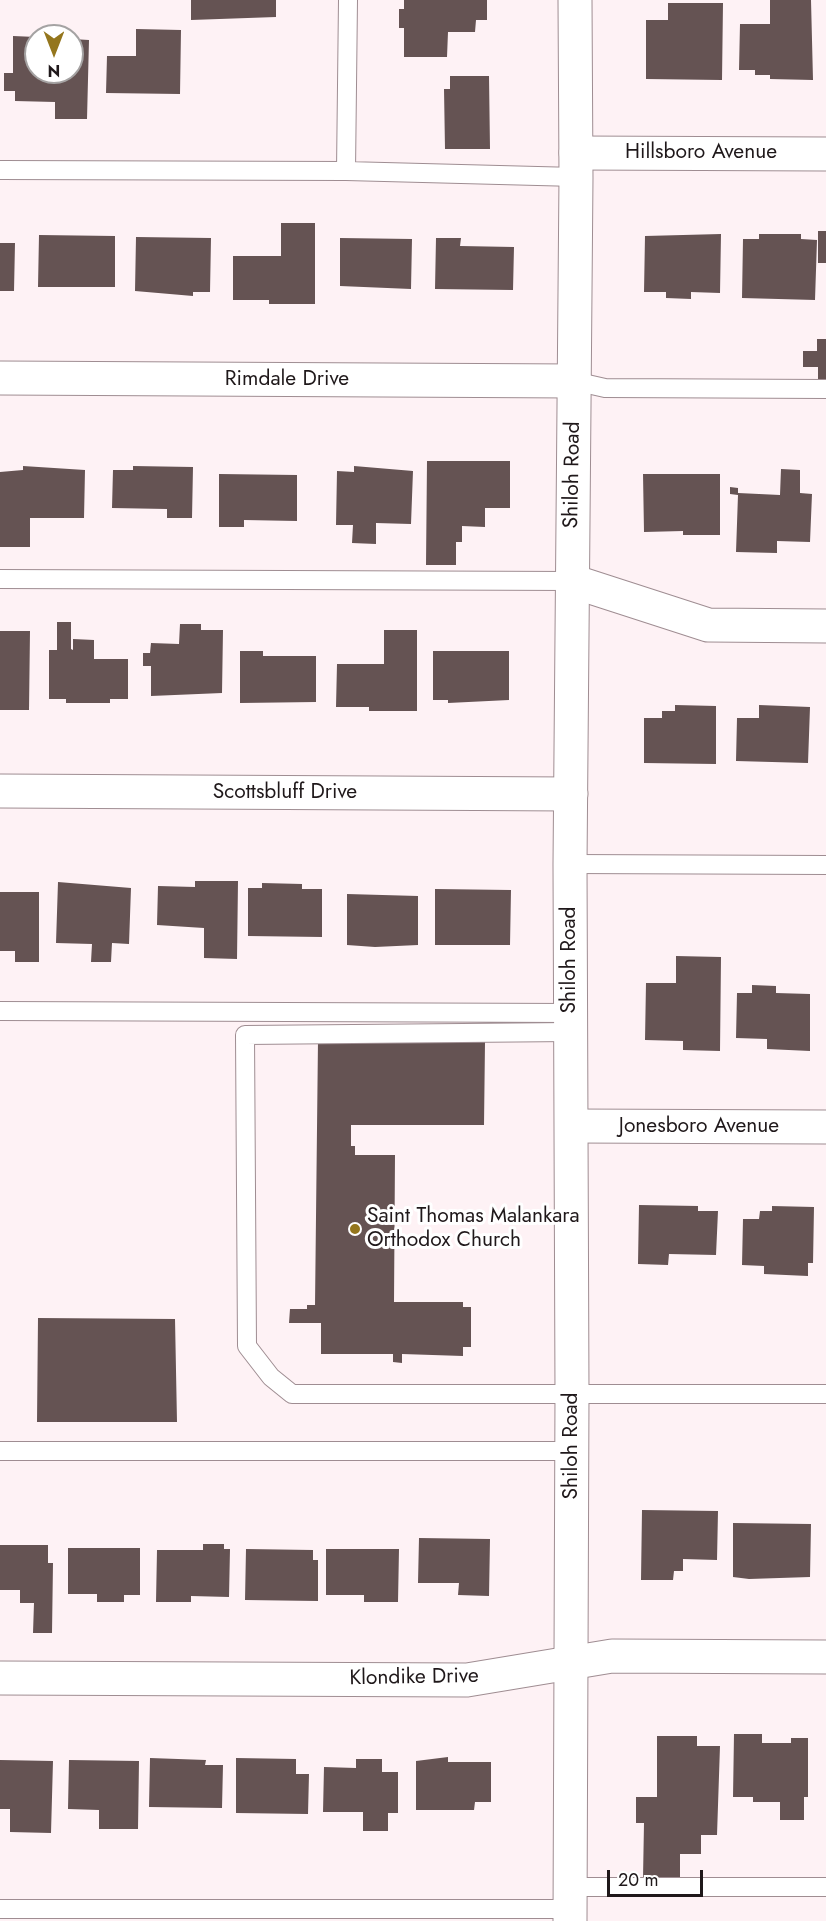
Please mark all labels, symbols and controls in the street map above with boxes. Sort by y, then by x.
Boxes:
north arrow [24,24,84,84]
text: N [48,59,60,82]
street label: Hillsboro Avenue [625,140,777,166]
street label: Rimdale Drive [225,367,349,393]
street label: Shiloh Road [559,421,587,529]
street label: Scottsbluff Drive [213,780,357,806]
street label: Shiloh Road [557,907,583,1013]
street label: Jonesboro Avenue [619,1114,779,1140]
place label: Saint Thomas Malankara Orthodox Church [367,1204,580,1254]
marker: Saint Thomas Malankara Orthodox Church [348,1222,362,1236]
street label: Shiloh Road [559,1393,585,1499]
street label: Klondike Drive [349,1664,479,1692]
scale bar [610,1858,706,1896]
text: 20 m [618,1867,658,1893]

